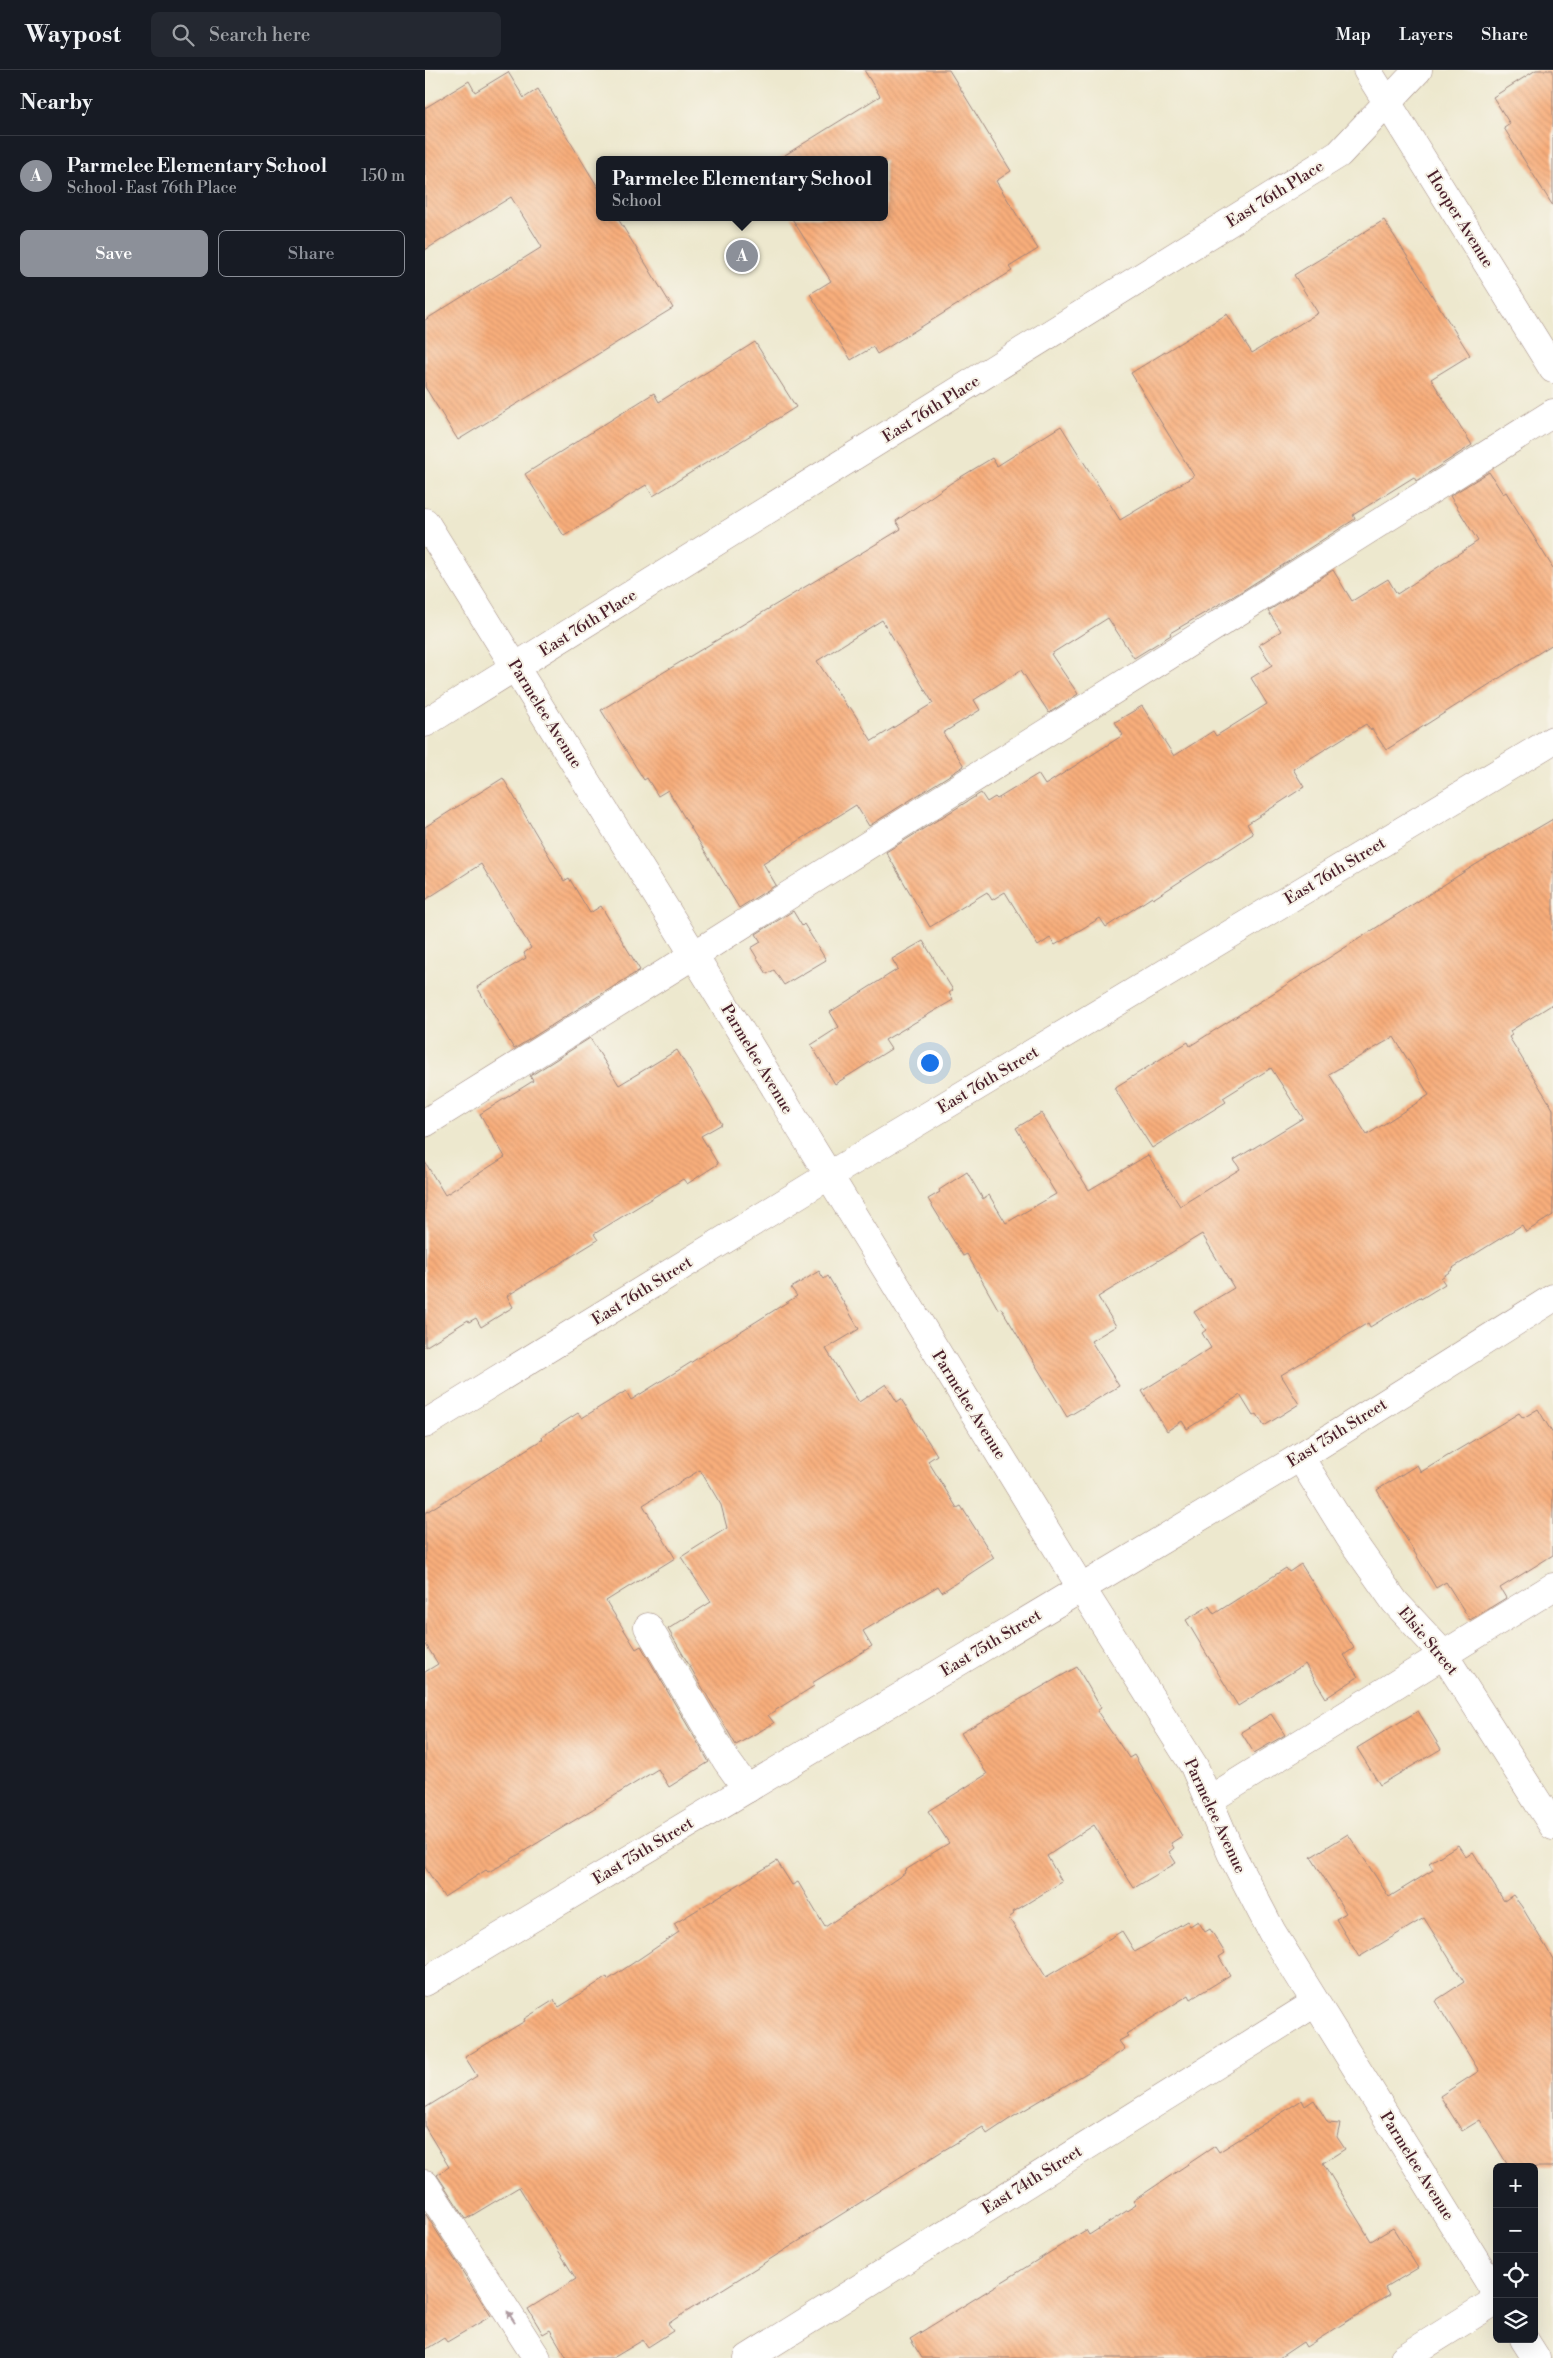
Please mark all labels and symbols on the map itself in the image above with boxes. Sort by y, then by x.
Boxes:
street label: East 76th Place [1223,156,1327,232]
street label: Hooper Avenue [1422,167,1498,271]
pin: A [726,237,758,275]
street label: East 76th Place [879,371,983,447]
street label: East 76th Place [536,585,640,661]
street label: Parmelee Avenue [504,656,586,772]
street label: East 76th Street [1281,833,1390,909]
street label: Parmelee Avenue [716,1001,798,1117]
street label: East 76th Street [934,1042,1043,1118]
your location [917,1050,943,1076]
street label: East 76th Street [588,1252,696,1330]
street label: Parmelee Avenue [928,1347,1010,1463]
street label: East 75th Street [1283,1394,1391,1472]
street label: Elsie Street [1394,1603,1463,1679]
street label: East 75th Street [937,1605,1045,1681]
street label: Parmelee Avenue [1180,1755,1250,1877]
street label: East 75th Street [589,1813,697,1889]
street label: Parmelee Avenue [1376,2108,1458,2224]
street label: East 74th Street [978,2141,1086,2219]
one-way arrow [506,2310,516,2324]

